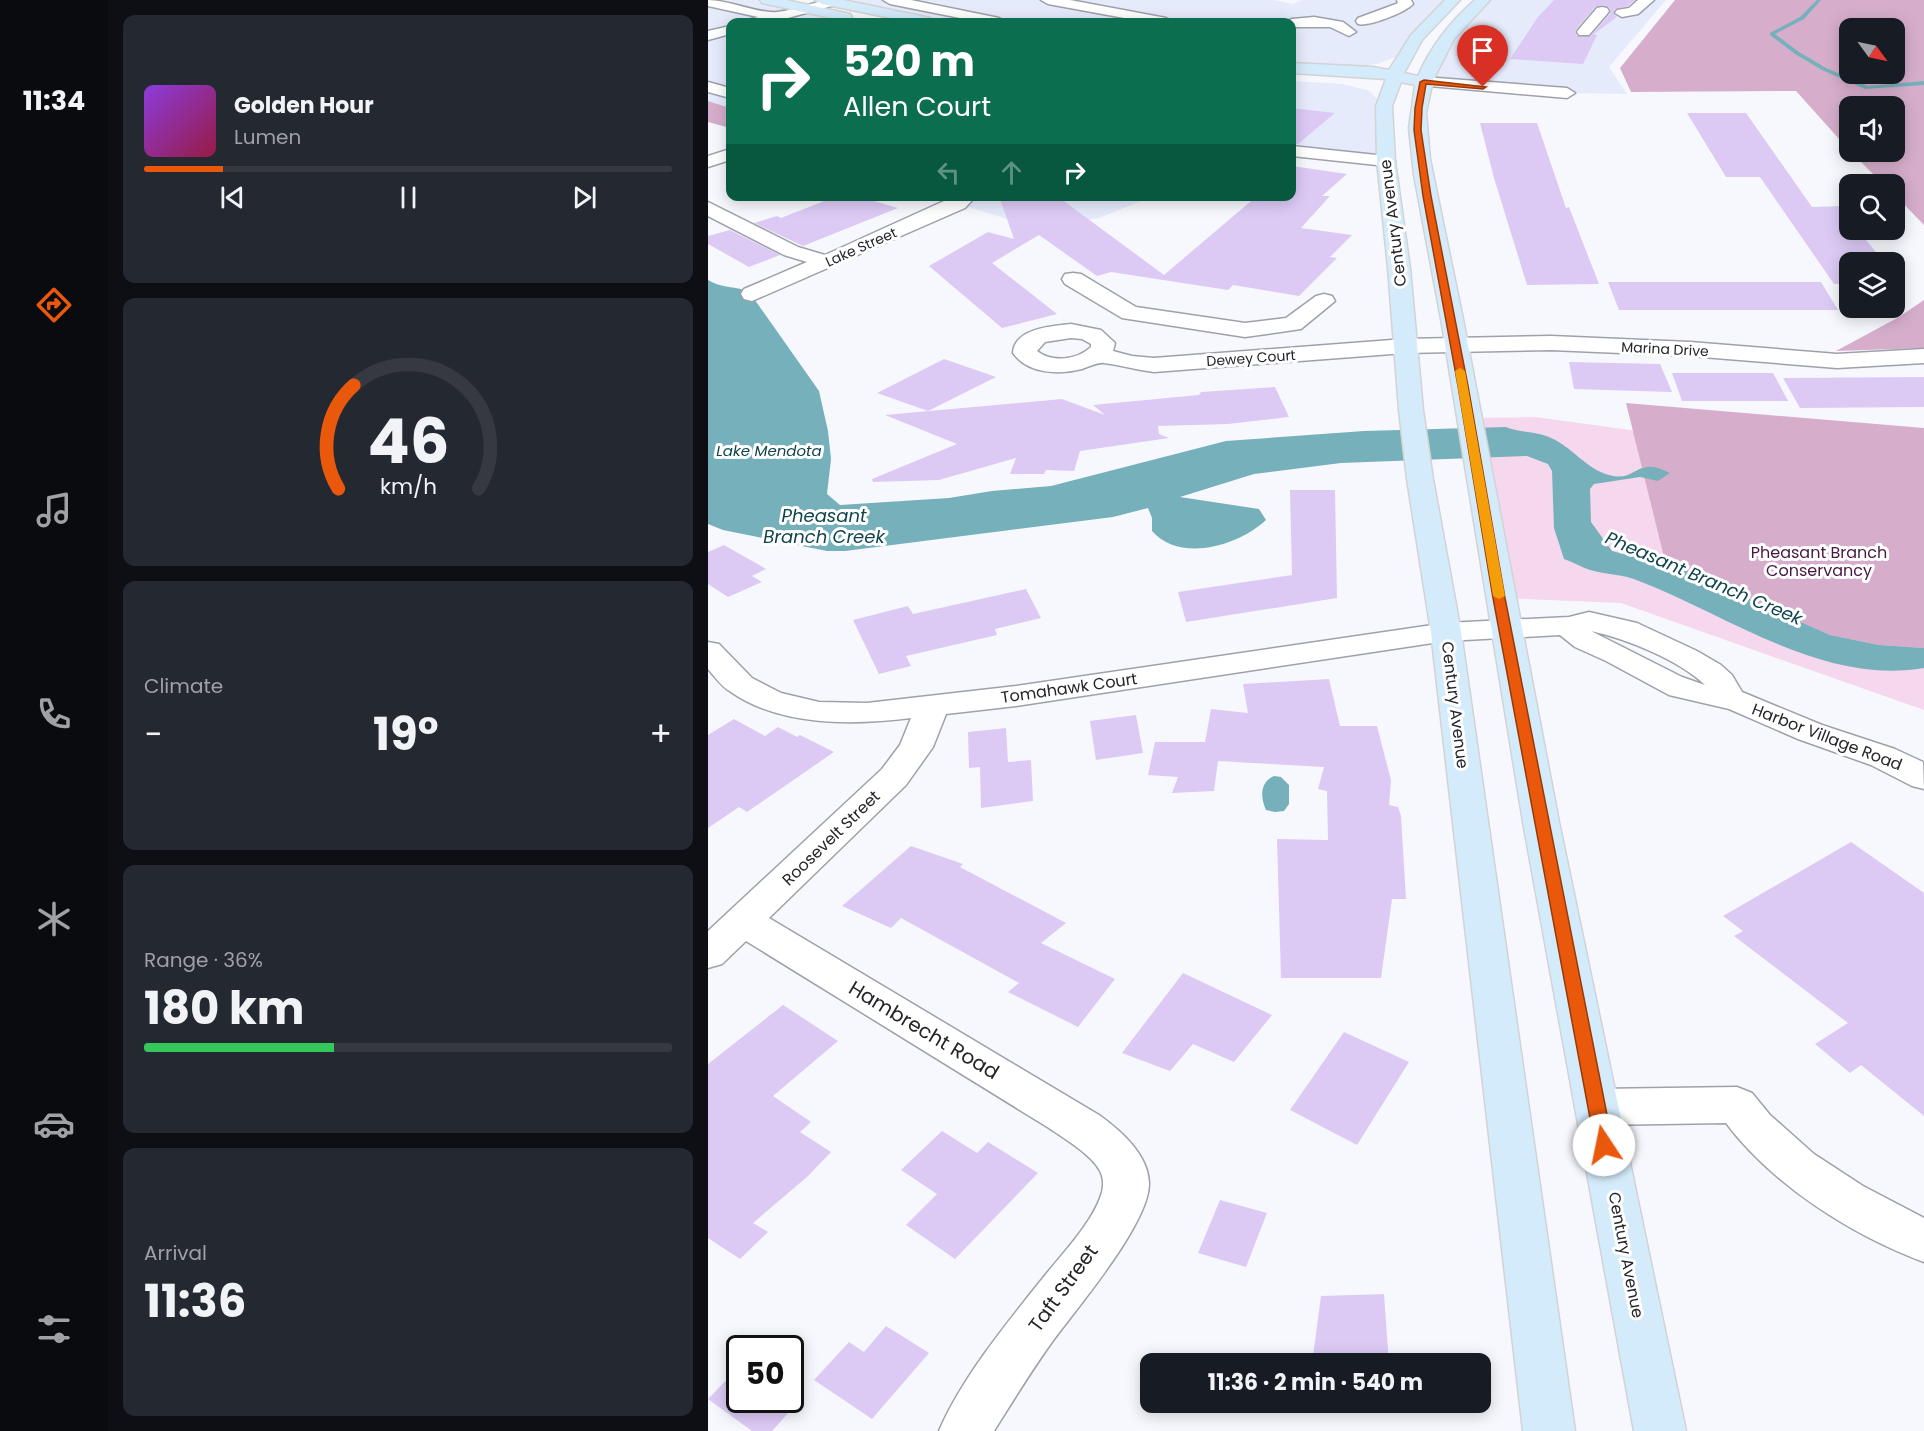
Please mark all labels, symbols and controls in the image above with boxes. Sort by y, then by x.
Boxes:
north arrow [1839,18,1905,84]
map controls [1839,18,1905,318]
pin [1457,25,1508,87]
text: 520 m [843,32,975,91]
icon: arrive [1466,34,1499,67]
icon: right [744,42,822,120]
text: 11:34 [23,82,85,119]
text: Allen Court [843,88,991,125]
text: Golden Hour [234,90,374,121]
button: sound [1839,96,1905,162]
text: Lumen [234,123,301,151]
icon: left [932,156,965,189]
icon: ahead [995,156,1028,189]
icon: right [1058,156,1091,189]
street label: Century Avenue [1374,158,1412,288]
button: search [1839,174,1905,240]
icon: previous [216,181,249,214]
icon: pause [392,181,425,214]
icon: next [568,181,601,214]
street label: Lake Street [822,222,900,272]
button: layers [1839,252,1905,318]
icon: directions [33,284,75,326]
street label: Marina Drive [1621,337,1710,361]
street label: Dewey Court [1206,345,1296,371]
text: 46 [367,397,449,485]
water label: Lake Mendota [716,440,822,461]
text: km/h [379,472,437,503]
icon: music [33,489,75,531]
water label: Pheasant Branch Creek [763,503,885,549]
water label: Pheasant Branch Creek [1602,525,1807,631]
park label: Pheasant Branch Conservancy [1751,541,1887,582]
street label: Century Avenue [1436,640,1474,770]
street label: Tomahawk Court [999,667,1139,709]
text: Climate [144,672,223,700]
icon: phone [33,693,75,735]
street label: Harbor Village Road [1749,698,1905,776]
text: 19° [373,703,439,766]
text: − [144,711,162,758]
text: + [649,711,672,758]
street label: Roosevelt Street [777,785,885,891]
icon: climate [33,898,75,940]
text: Range · 36% [144,946,263,974]
street label: Hambrecht Road [844,974,1004,1086]
text: 180 km [144,977,304,1040]
icon: car [33,1103,75,1145]
position arrow [1572,1113,1636,1177]
street label: Century Avenue [1603,1190,1650,1320]
street label: Taft Street [1022,1238,1104,1338]
text: Arrival [144,1239,207,1267]
text: 11:36 [144,1270,247,1333]
icon: filters [33,1308,75,1350]
speed limit sign: 50 [726,1335,804,1413]
text: 11:36 · 2 min · 540 m [1208,1367,1423,1398]

